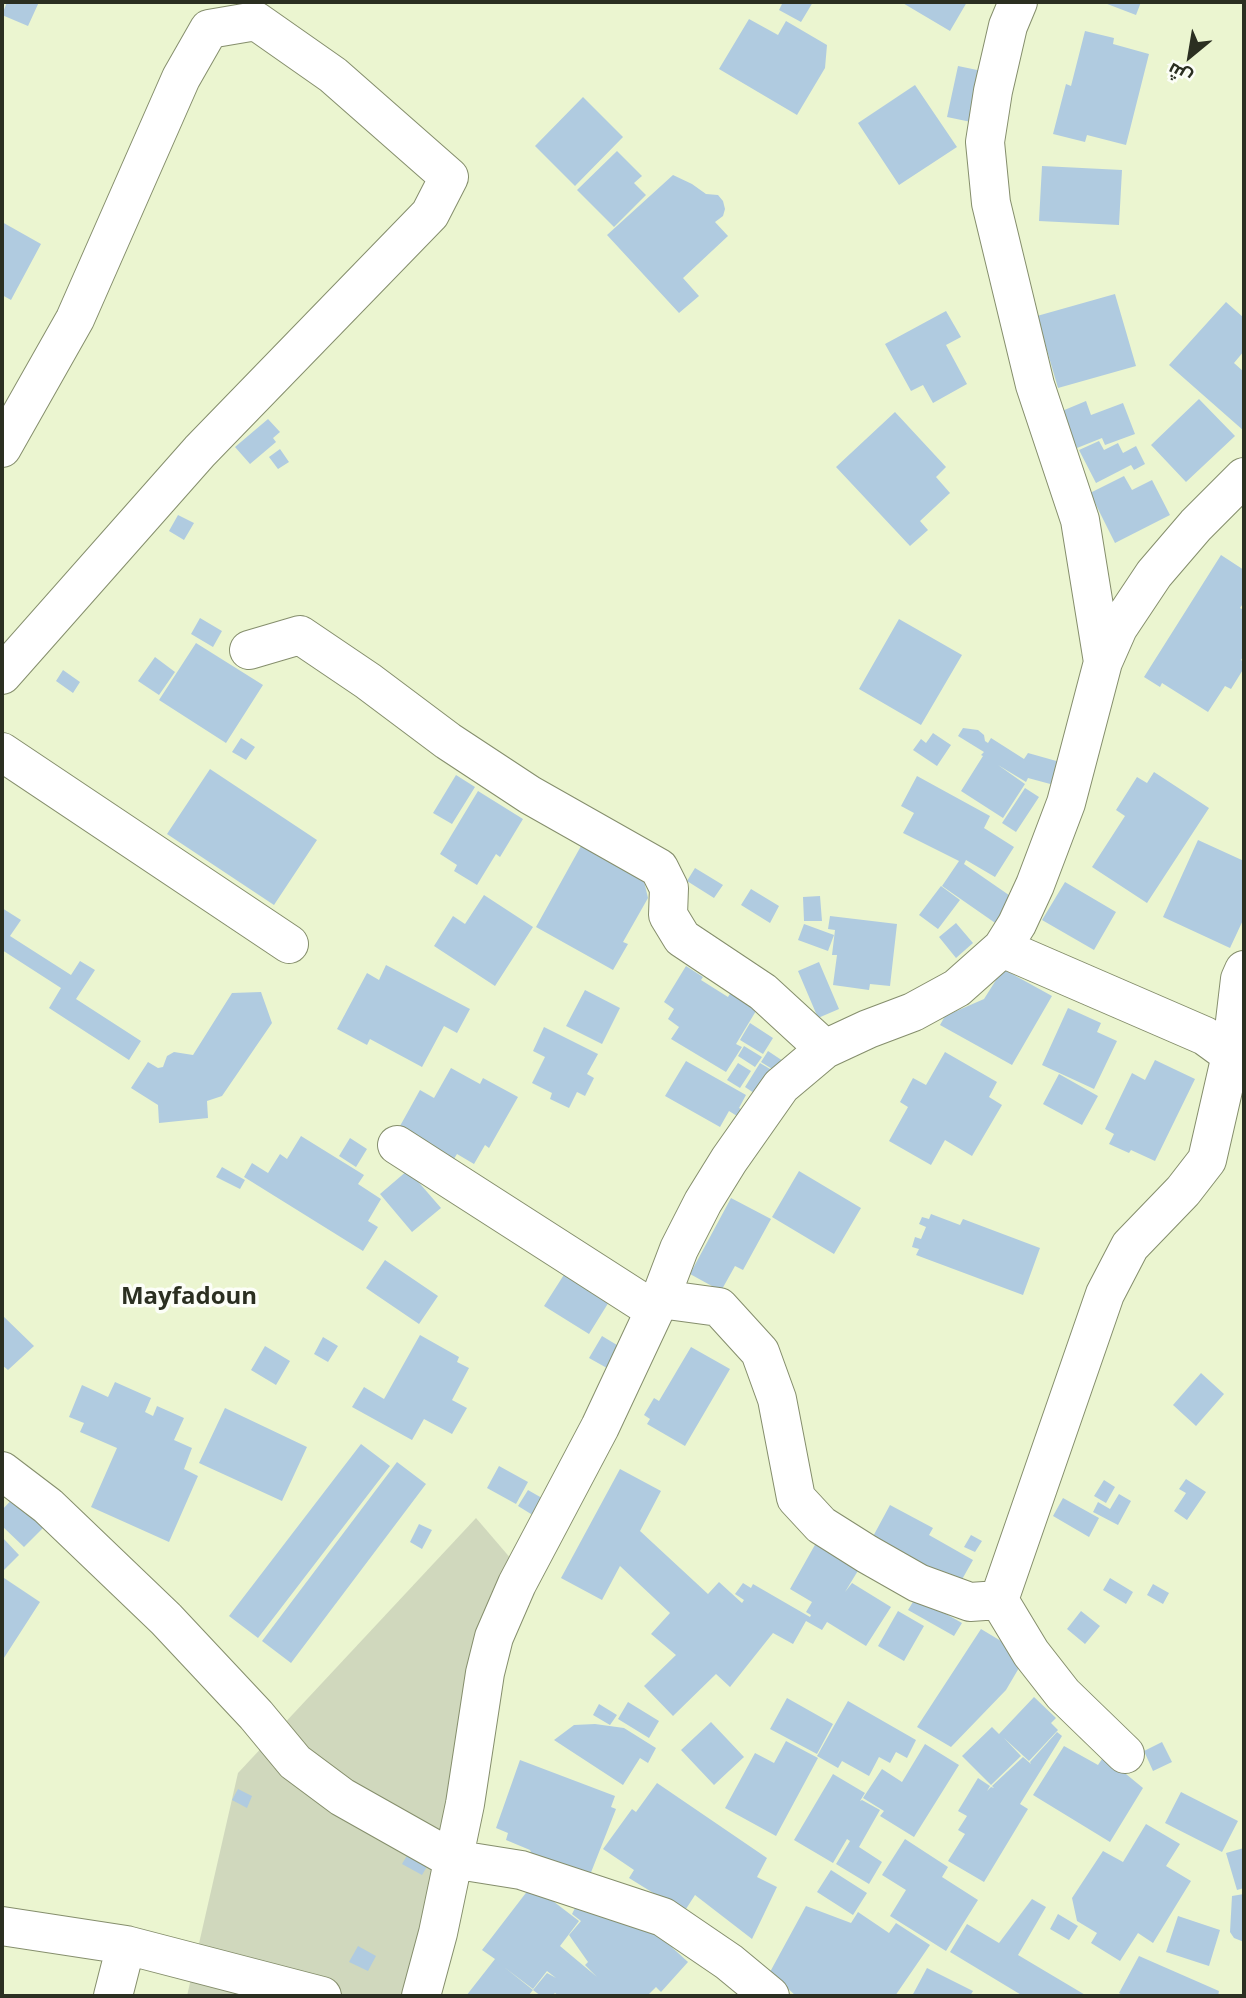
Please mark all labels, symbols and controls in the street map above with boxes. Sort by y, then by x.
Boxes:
north arrow [1155,21,1225,91]
text: ش [1162,57,1197,92]
district label: Mayfadoun [121,1283,257,1311]

